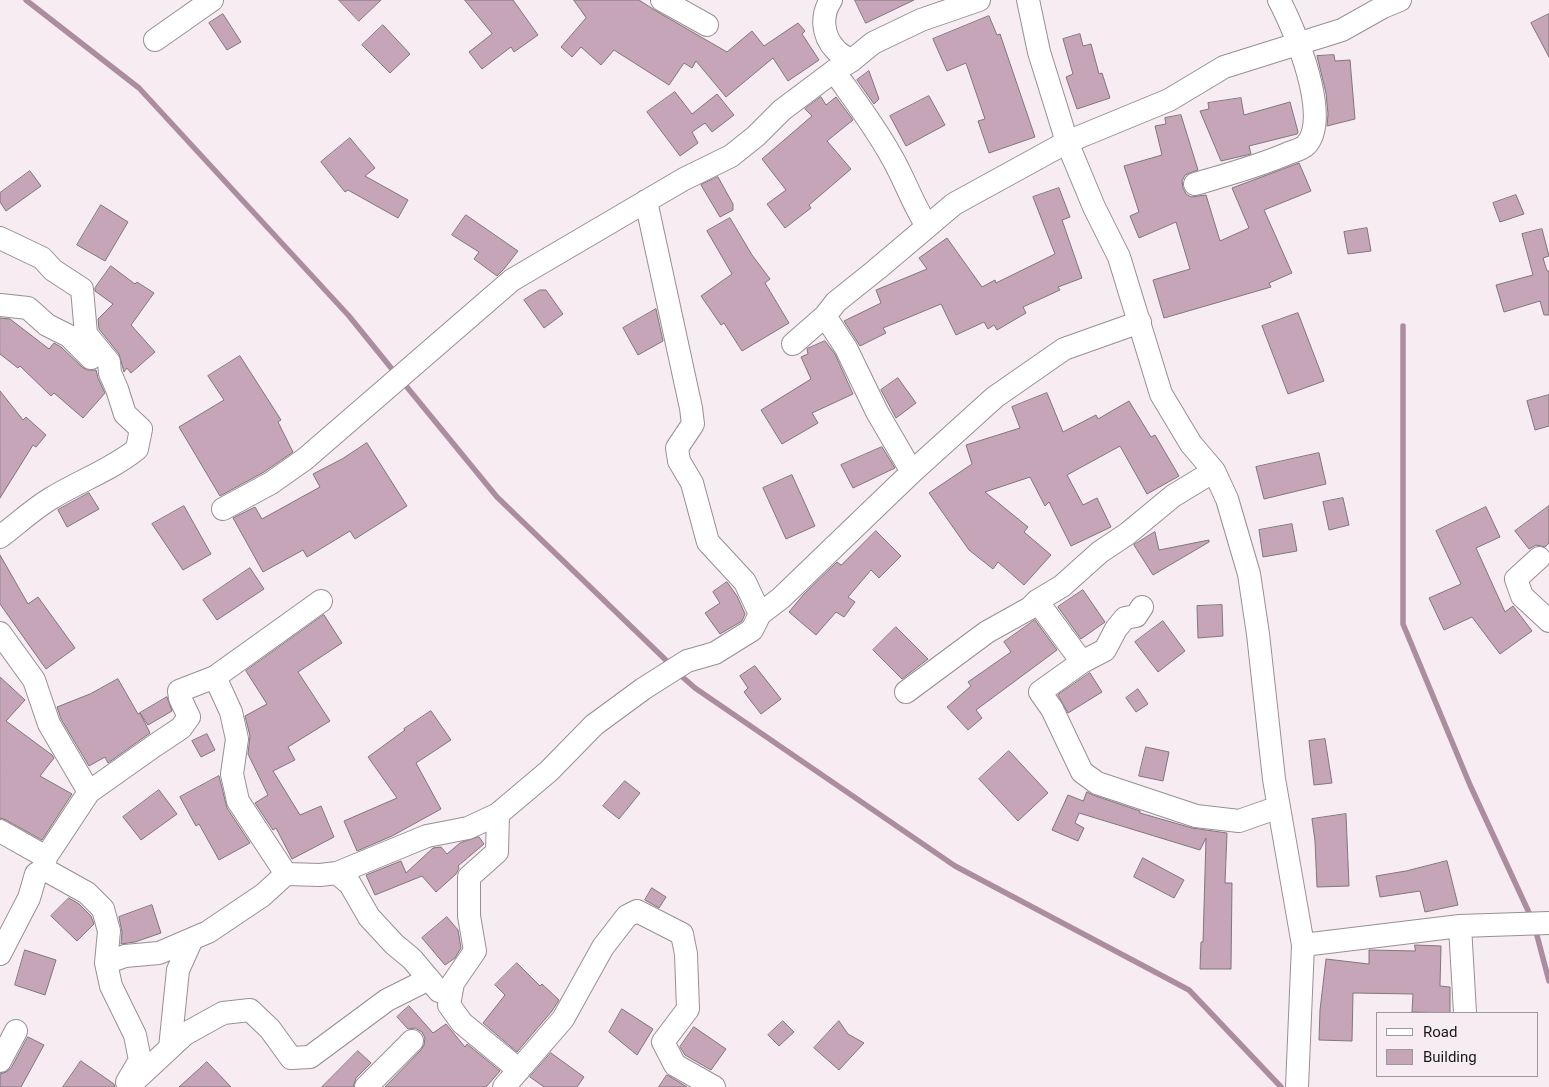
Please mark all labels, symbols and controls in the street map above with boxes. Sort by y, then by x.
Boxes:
legend [1376,1012,1539,1077]
text: Road [1423,1023,1457,1041]
text: Building [1423,1048,1477,1066]

